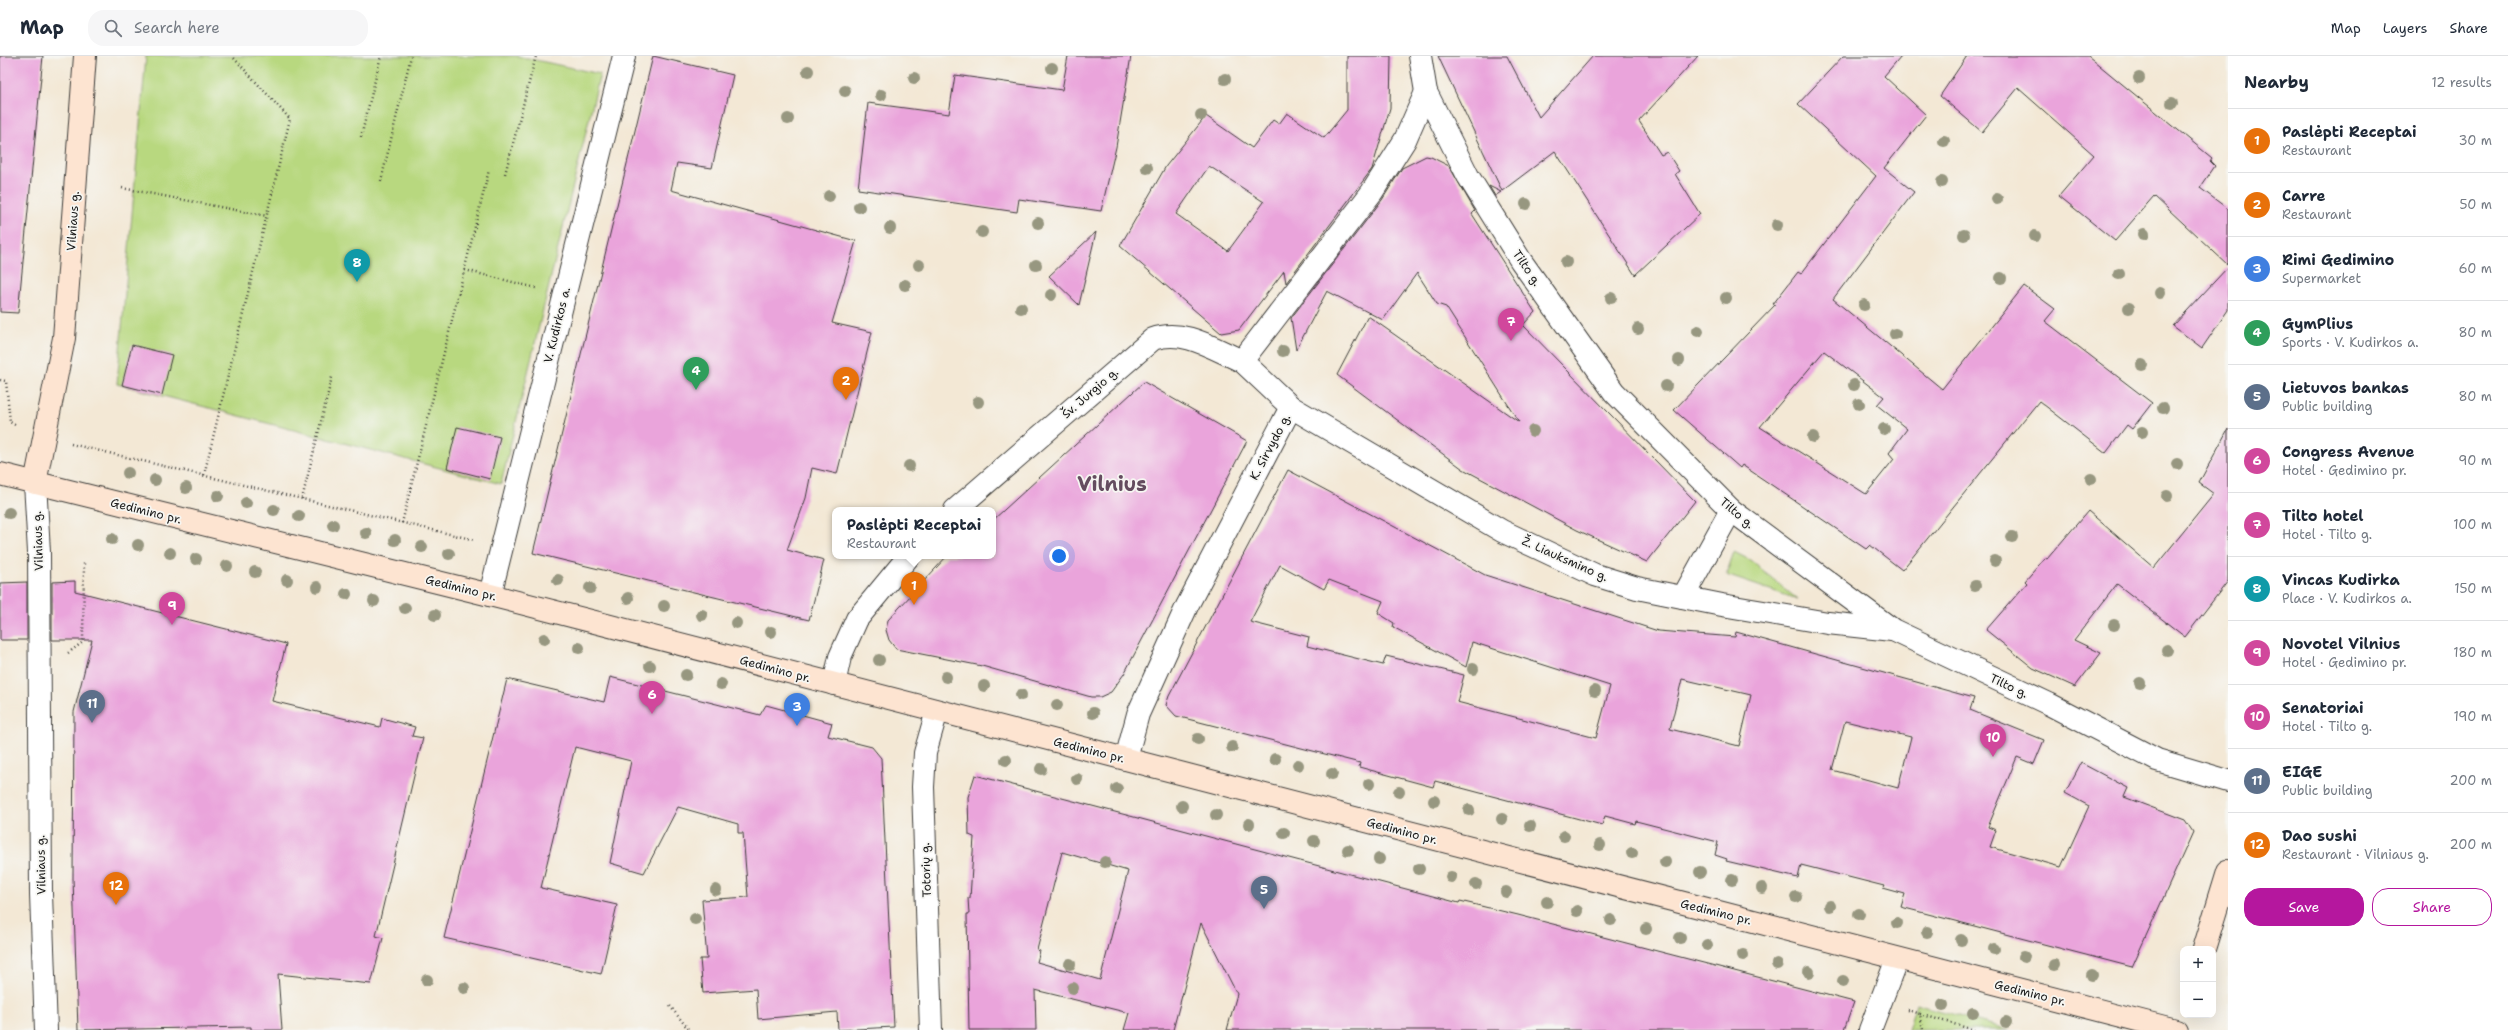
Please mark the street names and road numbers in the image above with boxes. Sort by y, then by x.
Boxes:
street label: Vilniaus g. [63,191,83,251]
street label: Tilto g. [1509,247,1545,289]
street label: V. Kudirkos a. [540,285,574,365]
street label: Šv. Jurgio g. [1058,364,1122,422]
street label: K. Sirvydo g. [1246,411,1294,483]
street label: Gedimino pr. [109,494,183,528]
street label: Tilto g. [1716,494,1758,532]
street label: Vilniaus g. [29,511,47,571]
street label: Ž. Liauksmino g. [1519,533,1611,585]
street label: Gedimino pr. [424,571,498,605]
street label: Gedimino pr. [738,652,812,686]
street label: Tilto g. [1987,670,2031,702]
street label: Gedimino pr. [1052,733,1126,767]
street label: Gedimino pr. [1365,814,1439,848]
street label: Vilniaus g. [32,835,50,895]
street label: Totorių g. [917,842,935,898]
street label: Gedimino pr. [1679,895,1753,929]
street label: Gedimino pr. [1993,976,2067,1010]

